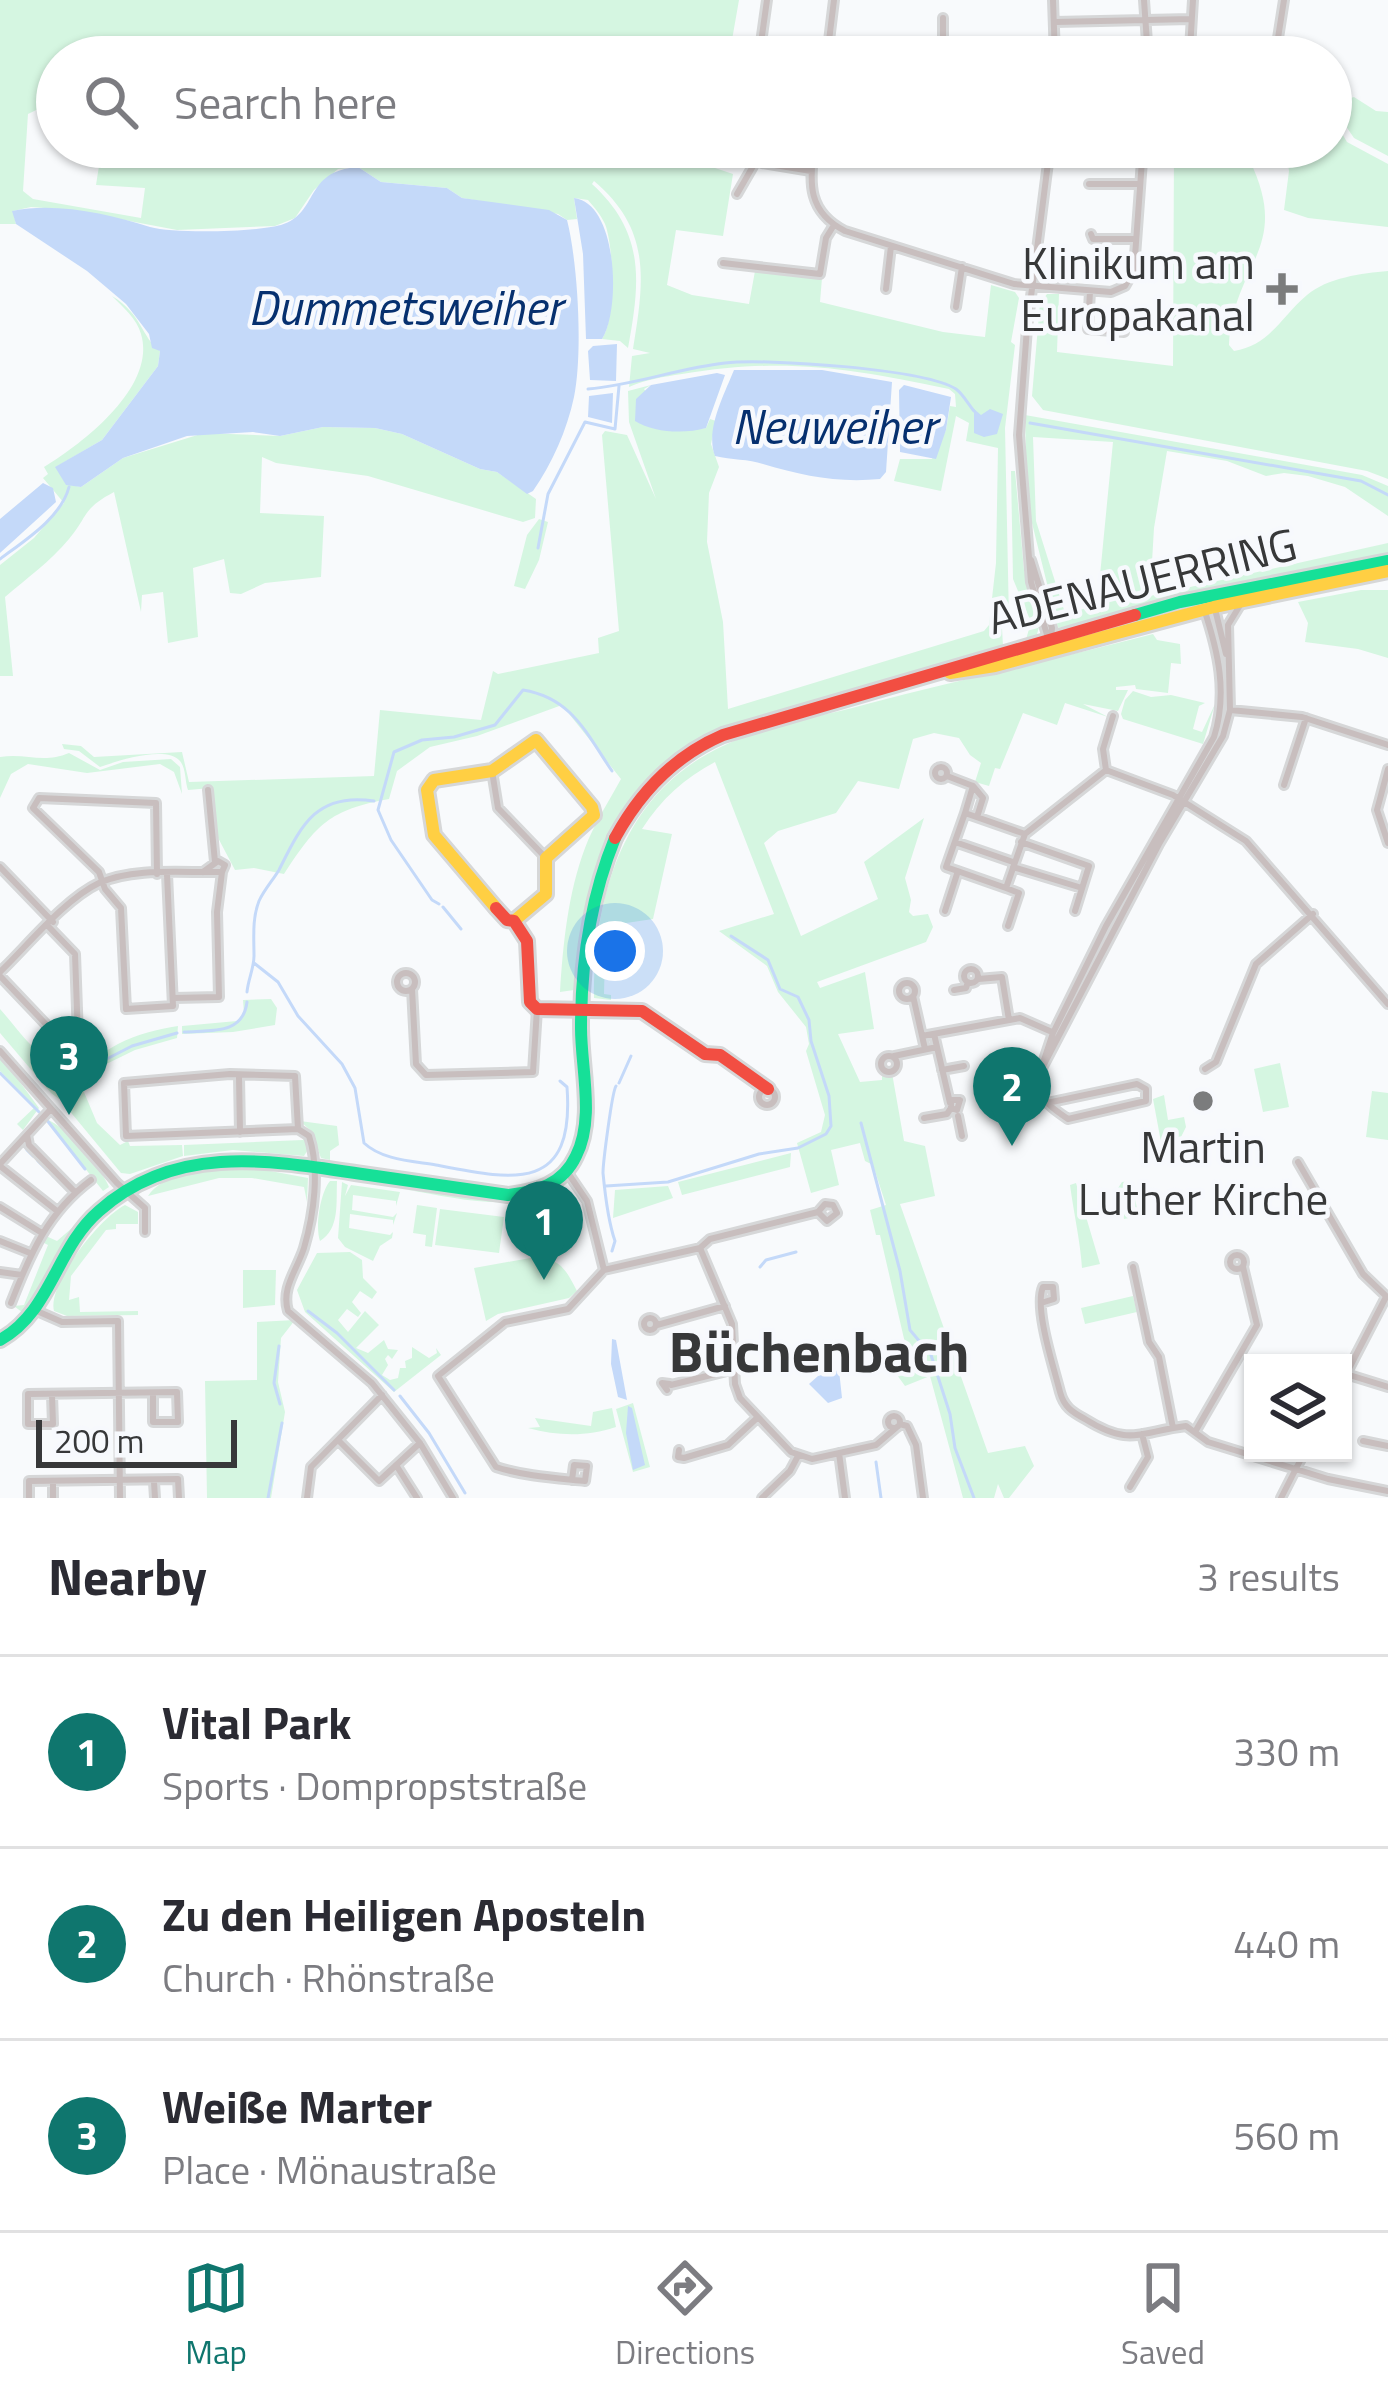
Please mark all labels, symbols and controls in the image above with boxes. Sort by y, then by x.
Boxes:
search box [36,36,1352,168]
text: Search here [174,68,397,136]
icon: search [78,69,144,135]
place label: Klinikum am Europakanal [1020,228,1255,348]
water label: Dummetsweiher [248,271,567,344]
marker: Klinikum am Europakanal [1266,273,1298,305]
water label: Neuweiher [732,390,942,463]
street label: ADENAUERRING [980,509,1303,651]
your location [585,921,645,981]
pin: 3 [30,1016,108,1115]
pin: 2 [973,1047,1051,1146]
marker: Martin Luther Kirche [1190,1088,1216,1114]
place label: Martin Luther Kirche [1078,1112,1328,1232]
pin: 1 [505,1181,583,1280]
district label: Büchenbach [669,1307,969,1394]
map controls [1244,1354,1352,1462]
button: layers [1244,1354,1352,1462]
scale bar [36,1414,237,1467]
text: 200 m [54,1416,144,1466]
text: Nearby [48,1537,207,1615]
text: 3 results [1197,1547,1340,1606]
text: Vital Park [162,1688,351,1756]
text: 1 [76,1722,98,1781]
text: 330 m [1233,1722,1340,1781]
text: Sports · Dompropststraße [162,1756,587,1815]
text: Zu den Heiligen Aposteln [162,1880,646,1948]
text: 2 [76,1914,98,1973]
text: 440 m [1233,1914,1340,1973]
text: Church · Rhönstraße [162,1948,495,2007]
text: Weiße Marter [162,2072,432,2140]
text: 3 [76,2106,98,2165]
text: 560 m [1233,2106,1340,2165]
text: Place · Mönaustraße [162,2140,497,2199]
tab: Map [183,2255,249,2377]
tab: Directions [615,2255,755,2377]
tab: Saved [1121,2255,1205,2377]

